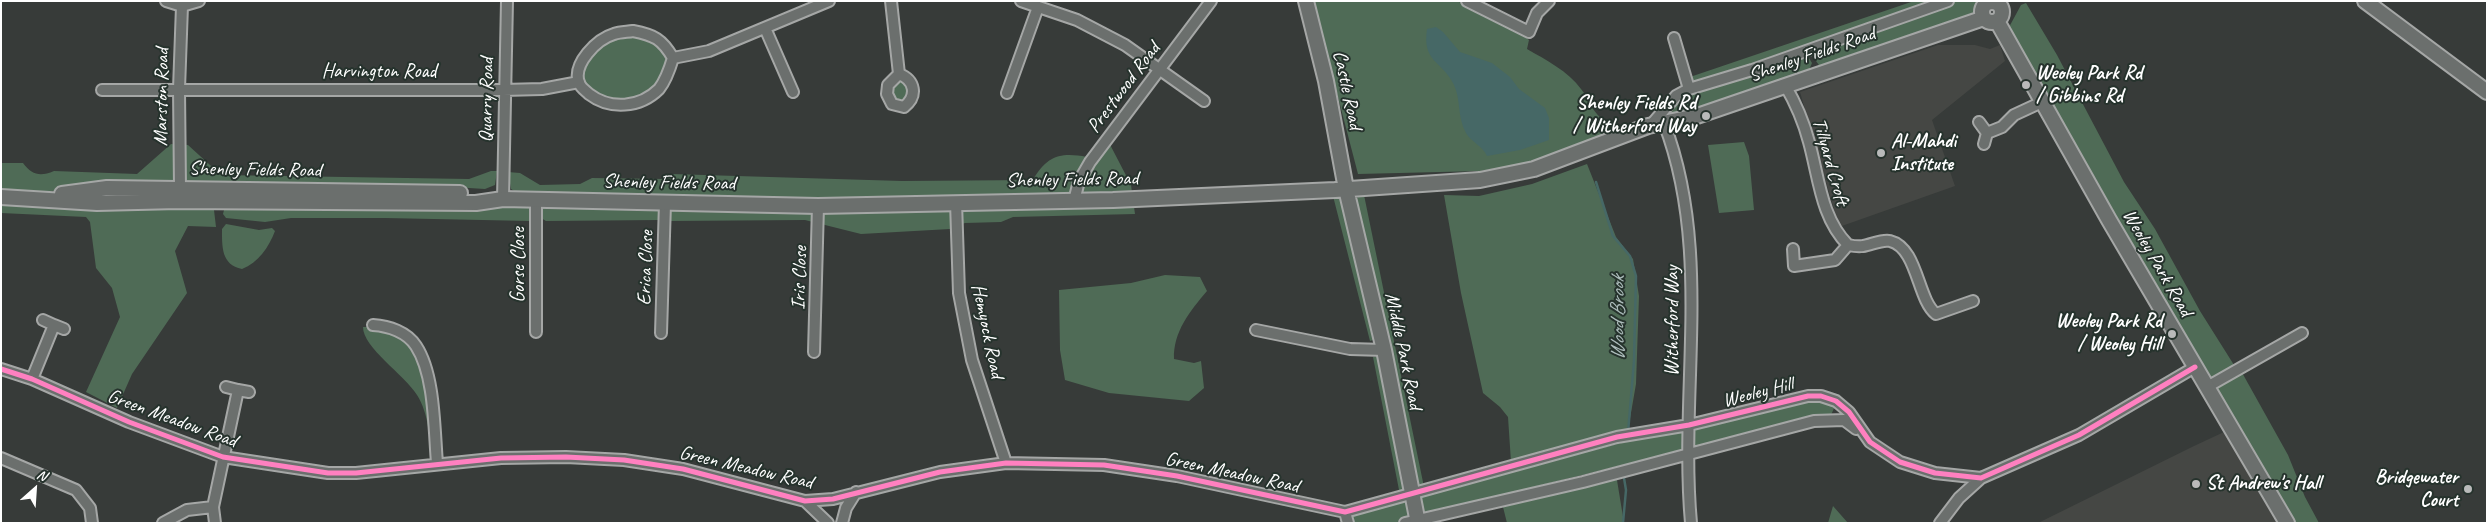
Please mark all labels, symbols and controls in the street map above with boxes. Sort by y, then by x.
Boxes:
street label: Shenley Fields Road [1746,22,1878,88]
street label: Prestwood Road [1082,38,1166,138]
street label: Marston Road [149,48,175,146]
street label: Castle Road [1327,48,1367,132]
street label: Quarry Road [474,57,500,143]
street label: Harvington Road [322,60,436,84]
place label: Weoley Park Rd / Gibbins Rd [2036,62,2142,109]
marker: Weoley Park Rd / Gibbins Rd [2020,79,2032,91]
place label: Shenley Fields Rd / Witherford Way [1573,92,1696,139]
marker: Shenley Fields Rd / Witherford Way [1700,110,1712,122]
street label: Tillyard Croft [1806,116,1854,208]
place label: Al-Mahdi Institute [1891,130,1956,177]
marker: Al-Mahdi Institute [1875,147,1887,159]
street label: Shenley Fields Road [189,157,321,183]
street label: Shenley Fields Road [1006,167,1138,193]
street label: Shenley Fields Road [603,170,735,196]
street label: Weoley Park Road [2117,205,2197,321]
street label: Gorse Close [507,227,531,303]
street label: Erica Close [633,230,659,306]
street label: Iris Close [787,246,813,310]
street label: Witherford Way [1661,266,1685,376]
water label: Wood Brook [1605,276,1631,360]
street label: Hemyock Road [965,282,1009,380]
street label: Middle Park Road [1379,290,1427,412]
place label: Weoley Park Rd / Weoley Hill [2056,310,2162,357]
marker: Weoley Park Rd / Weoley Hill [2166,328,2178,340]
street label: Weoley Hill [1720,373,1796,413]
street label: Green Meadow Road [104,384,240,454]
street label: Green Meadow Road [677,441,815,495]
street label: Green Meadow Road [1163,447,1301,499]
north arrow [10,464,60,514]
text: N [34,466,49,485]
place label: Bridgewater Court [2375,466,2458,513]
place label: St Andrew's Hall [2206,472,2321,496]
marker: St Andrew's Hall [2190,478,2202,490]
marker: Bridgewater Court [2462,483,2474,495]

